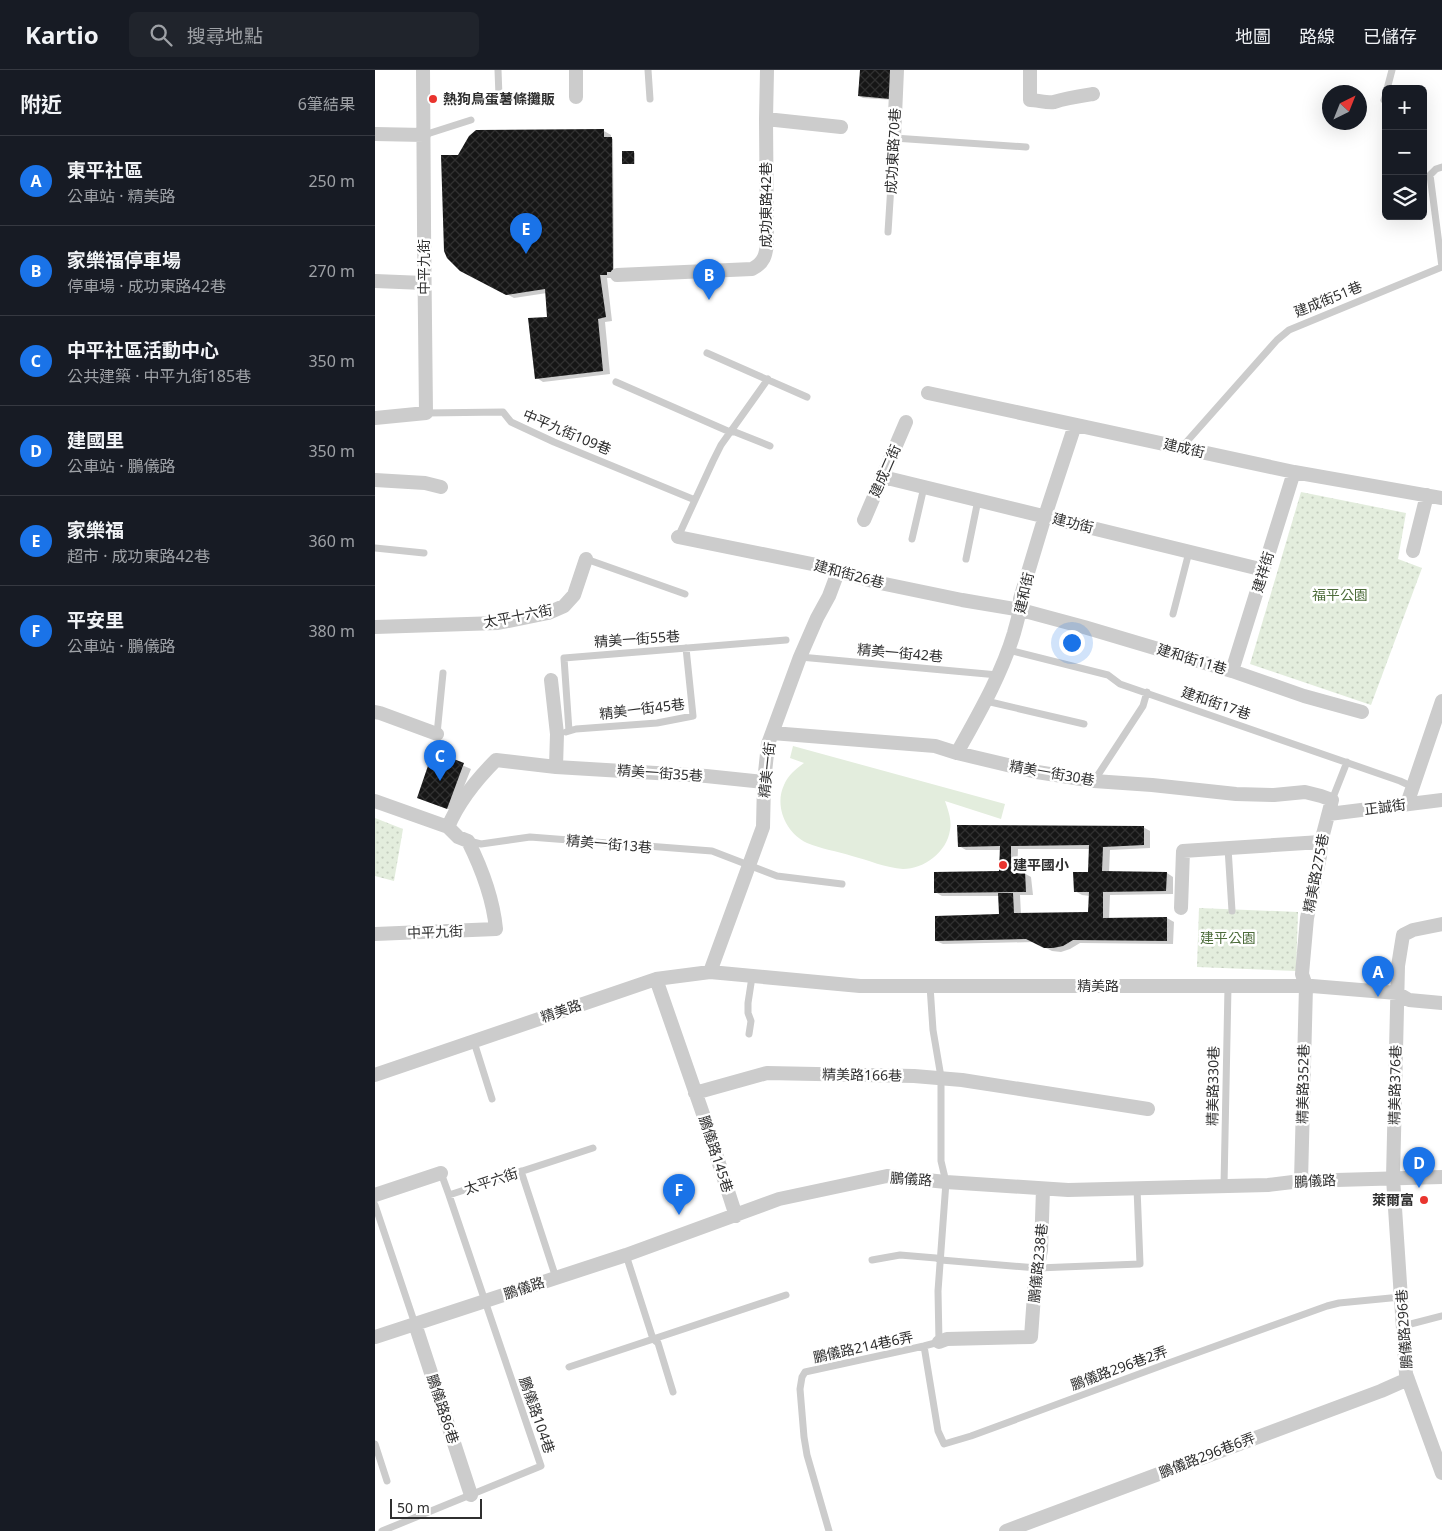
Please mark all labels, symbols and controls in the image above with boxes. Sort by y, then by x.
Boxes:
search box [129,12,479,57]
text: Kartio [25,18,99,51]
icon: search [147,21,175,49]
text: 搜尋地點 [187,23,263,49]
text: 地圖 [1235,24,1271,48]
text: 路線 [1299,24,1335,48]
text: 已儲存 [1363,24,1417,48]
north arrow [1322,85,1367,130]
map controls [1382,85,1427,220]
button: + [1382,85,1427,130]
place label: 熱狗鳥蛋薯條攤販 [443,89,555,108]
text: 附近 [20,90,62,118]
text: 6筆結果 [298,93,355,115]
marker: 熱狗鳥蛋薯條攤販 [427,93,439,105]
street label: 成功東路70巷 [881,108,904,194]
button: − [1382,130,1427,175]
text: 東平社區 [67,157,143,183]
street label: 成功東路42巷 [756,162,775,248]
text: A [30,170,42,192]
text: 250 m [308,170,355,192]
button: layers [1382,175,1427,220]
text: 公車站 · 精美路 [67,185,176,207]
pin: E [510,213,542,254]
street label: 中平九街 [414,239,433,295]
text: 家樂福停車場 [67,247,181,273]
pin: B [693,259,725,300]
text: B [31,260,41,282]
text: 270 m [308,260,355,282]
text: 停車場 · 成功東路42巷 [67,275,226,297]
street label: 建成街51巷 [1291,276,1365,321]
text: 中平社區活動中心 [67,337,219,363]
text: C [31,350,41,372]
text: 350 m [308,350,355,372]
text: 公共建築 · 中平九街185巷 [67,365,251,387]
street label: 中平九街109巷 [520,404,614,459]
text: 建國里 [67,427,124,453]
street label: 建成街 [1162,434,1207,461]
text: D [30,440,42,462]
text: 350 m [308,440,355,462]
street label: 建成二街 [864,441,905,500]
text: 公車站 · 鵬儀路 [67,455,176,477]
street label: 建功街 [1050,508,1096,537]
text: 家樂福 [67,517,124,543]
text: E [32,530,40,552]
text: 360 m [308,530,355,552]
text: 超市 · 成功東路42巷 [67,545,210,567]
street label: 建祥街 [1247,549,1278,595]
street label: 建和街26巷 [812,555,886,592]
street label: 建和街 [1010,570,1037,615]
park label: 福平公園 [1312,585,1368,604]
street label: 太平十六街 [482,600,554,632]
text: 平安里 [67,607,124,633]
text: F [32,620,40,642]
text: 380 m [308,620,355,642]
street label: 精美一街55巷 [593,626,681,651]
your location [1059,630,1085,656]
text: 公車站 · 鵬儀路 [67,635,176,657]
street label: 精美一街42巷 [856,639,944,666]
street label: 建和街11巷 [1155,639,1229,678]
street label: 建和街17巷 [1179,682,1253,723]
street label: 精美一街45巷 [598,694,686,723]
pin: C [424,740,456,781]
street label: 精美一街 [754,741,779,799]
street label: 精美一街30巷 [1008,756,1096,789]
street label: 精美一街35巷 [616,760,704,785]
street label: 正誠街 [1363,795,1407,818]
street label: 精美一街13巷 [565,830,653,857]
street label: 精美路275巷 [1299,832,1332,914]
place label: 建平國小 [1013,855,1069,874]
marker: 建平國小 [997,859,1009,871]
street label: 中平九街 [407,921,463,942]
park label: 建平公園 [1200,928,1256,947]
pin: A [1362,956,1394,997]
street label: 精美路 [1077,976,1119,995]
street label: 精美路 [538,995,584,1026]
street label: 精美路352巷 [1292,1044,1313,1124]
street label: 精美路376巷 [1384,1045,1405,1125]
street label: 精美路330巷 [1202,1046,1223,1126]
street label: 精美路166巷 [822,1064,902,1085]
street label: 鵬儀路145巷 [695,1113,738,1195]
pin: D [1403,1147,1435,1188]
street label: 太平六街 [461,1163,520,1198]
street label: 鵬儀路 [889,1168,933,1189]
street label: 鵬儀路 [1294,1170,1336,1191]
pin: F [663,1174,695,1215]
place label: 萊爾富 [1372,1190,1414,1209]
marker: 萊爾富 [1418,1194,1430,1206]
street label: 鵬儀路238巷 [1024,1222,1051,1304]
street label: 鵬儀路 [501,1272,547,1303]
street label: 鵬儀路296巷 [1391,1288,1416,1370]
street label: 鵬儀路214巷6弄 [811,1327,915,1366]
street label: 鵬儀路296巷2弄 [1068,1341,1170,1394]
street label: 鵬儀路86巷 [423,1372,464,1446]
street label: 鵬儀路104巷 [515,1374,559,1456]
street label: 鵬儀路296巷6弄 [1156,1427,1258,1482]
scale bar [390,1496,483,1519]
text: 50 m [397,1498,430,1517]

